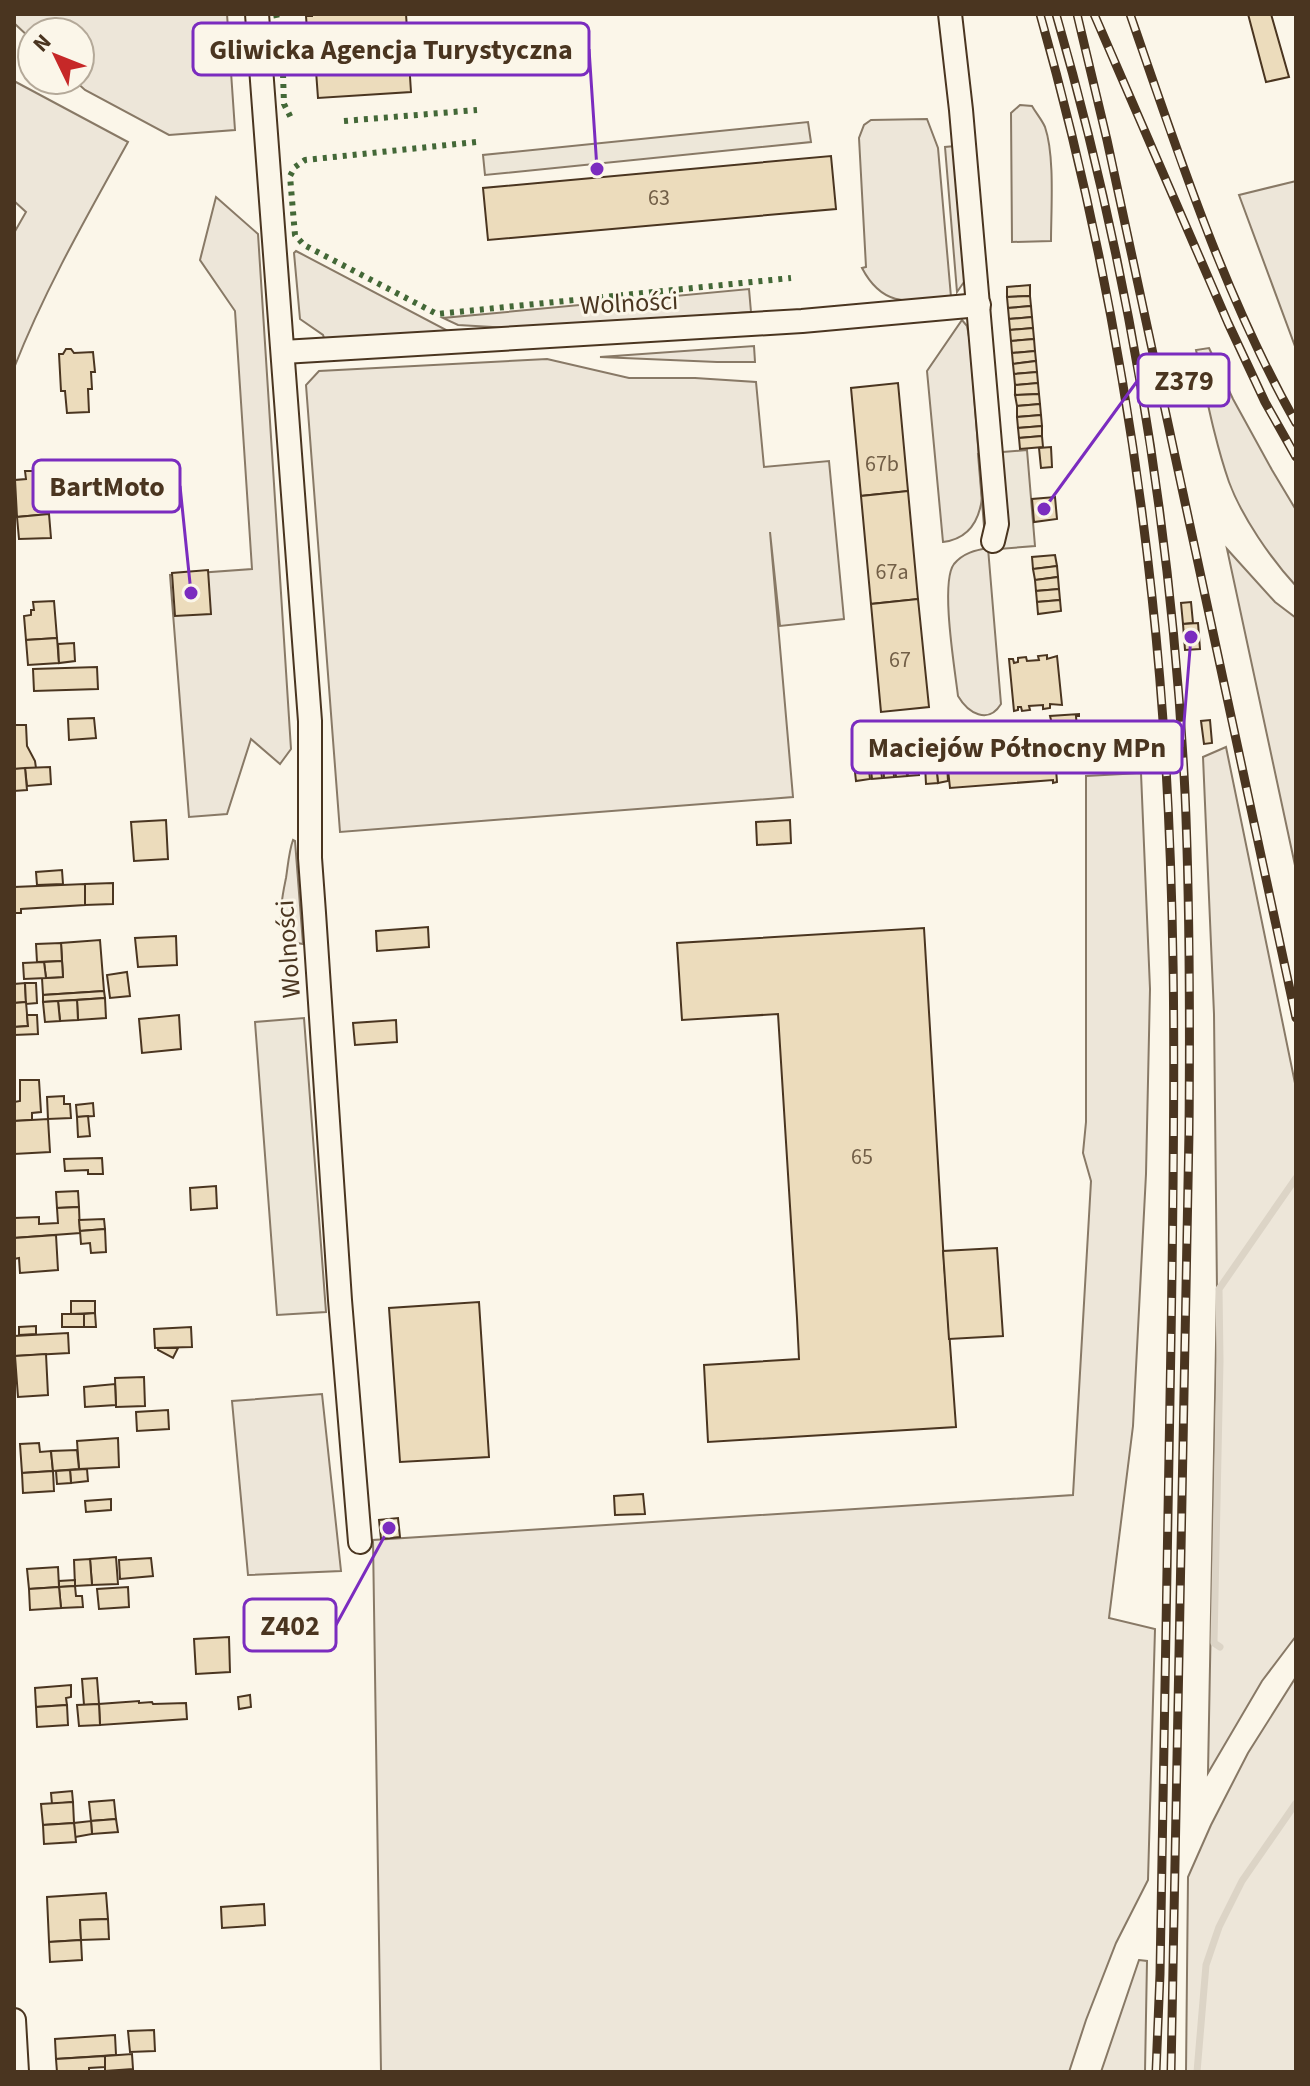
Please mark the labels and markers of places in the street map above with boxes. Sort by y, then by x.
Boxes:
callout: Gliwicka Agencja Turystyczna [193,23,589,75]
callout: Z379 [1138,354,1229,406]
callout: BartMoto [33,460,180,512]
callout: Maciejów Północny MPn [852,721,1182,773]
callout: Z402 [244,1599,336,1651]

